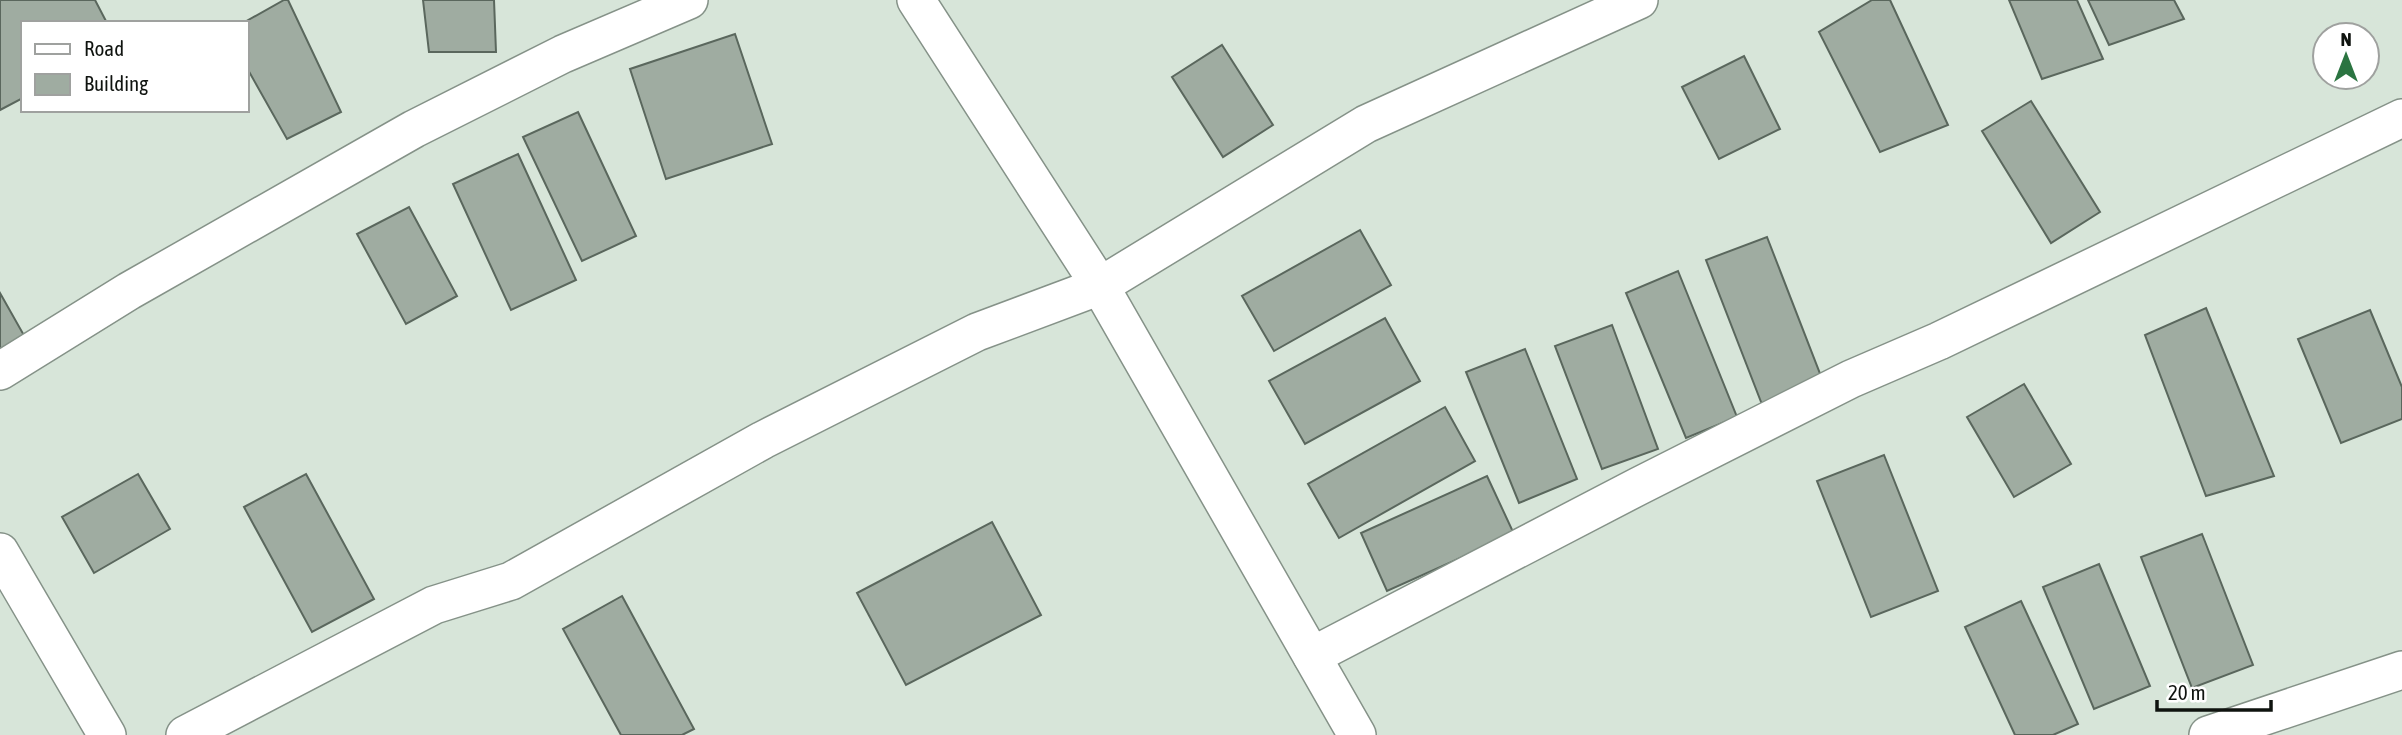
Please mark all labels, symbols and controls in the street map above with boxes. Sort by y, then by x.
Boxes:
legend [21,21,248,112]
north arrow [2311,21,2381,91]
text: N [2340,28,2352,50]
text: Road [84,36,124,60]
text: Building [84,71,148,95]
scale bar [2157,668,2271,712]
text: 20 m [2168,680,2206,704]

